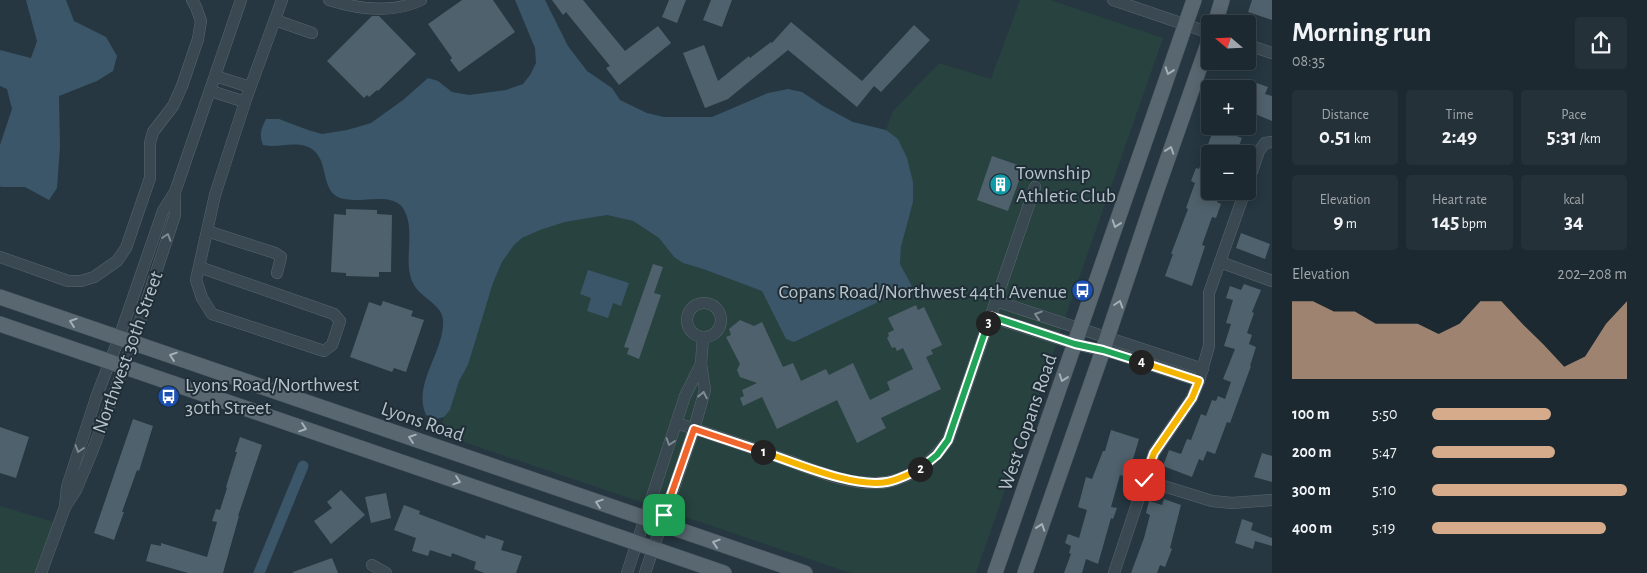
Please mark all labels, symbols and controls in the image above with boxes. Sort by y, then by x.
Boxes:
north arrow [1201,15,1256,70]
map controls [1201,15,1256,200]
button: share [1575,17,1627,69]
text: Morning run [1292,19,1432,47]
text: 08:35 [1292,53,1325,69]
one-way arrow [1165,66,1175,74]
button: + [1201,80,1256,135]
text: Distance [1321,108,1369,122]
text: Time [1446,108,1473,122]
text: Pace [1561,108,1586,122]
text: 0.51 [1319,126,1351,147]
text: 2:49 [1442,126,1477,147]
text: 5:31 [1547,126,1577,147]
text: km [1351,132,1371,146]
text: /km [1577,132,1601,146]
button: − [1201,145,1256,200]
one-way arrow [1165,146,1175,155]
place label: Township Athletic Club [1016,163,1116,206]
building icon: Township Athletic Club [988,172,1012,196]
text: Elevation [1320,193,1370,207]
text: Heart rate [1432,193,1487,207]
text: kcal [1563,193,1585,207]
text: 9 [1333,211,1343,232]
text: 145 [1432,211,1459,232]
text: 34 [1564,211,1584,232]
text: m [1343,217,1357,231]
text: bpm [1459,217,1487,231]
one-way arrow [1112,220,1122,228]
one-way arrow [162,234,172,242]
text: Elevation [1292,266,1350,282]
text: 202–208 m [1558,266,1627,282]
street label: Northwest 30th Street [89,268,167,436]
bus stop icon: Copans Road/Northwest 44th Avenue [1071,279,1095,303]
place label: Copans Road/Northwest 44th Avenue [779,282,1067,302]
one-way arrow [1113,300,1123,309]
pin: 3 [976,310,1000,336]
one-way arrow [1035,311,1043,321]
text: 3 [985,316,992,330]
one-way arrow [69,318,78,328]
pin: 4 [1128,350,1154,374]
street label: West Copans Road [995,351,1061,493]
one-way arrow [169,352,178,362]
text: 4 [1138,355,1145,369]
one-way arrow [1059,373,1069,382]
place label: Lyons Road/Northwest 30th Street [185,375,360,418]
bus stop icon: Lyons Road/Northwest 30th Street [157,384,181,408]
one-way arrow [697,391,707,400]
street label: Lyons Road [379,398,467,445]
text: 100 m [1292,406,1330,422]
text: 5:50 [1372,406,1398,422]
one-way arrow [298,422,307,432]
one-way arrow [409,434,417,444]
one-way arrow [666,437,676,445]
pin: 1 [750,440,776,464]
text: 200 m [1292,444,1332,460]
text: 5:47 [1372,444,1397,460]
one-way arrow [75,445,85,453]
text: 1 [761,445,766,459]
pin: 2 [908,456,932,482]
pin [1123,459,1165,501]
text: 2 [917,462,924,476]
icon: check [1130,466,1158,494]
one-way arrow [452,475,460,485]
text: 300 m [1292,482,1331,498]
text: 5:10 [1372,482,1396,498]
pin [643,494,685,536]
one-way arrow [595,499,604,509]
icon: arrive [650,501,678,529]
text: 400 m [1292,520,1332,536]
text: 5:19 [1372,520,1395,536]
one-way arrow [1035,523,1045,532]
one-way arrow [713,539,721,549]

